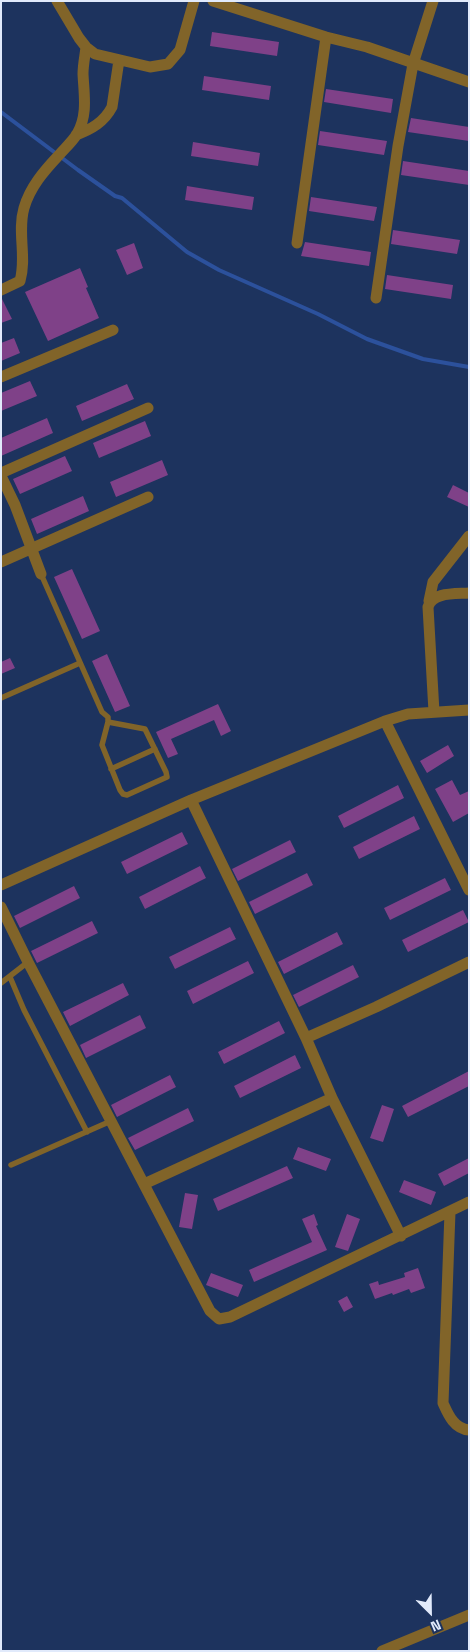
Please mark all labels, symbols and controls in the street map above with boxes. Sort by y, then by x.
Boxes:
north arrow [405,1587,455,1637]
text: N [428,1616,444,1636]

